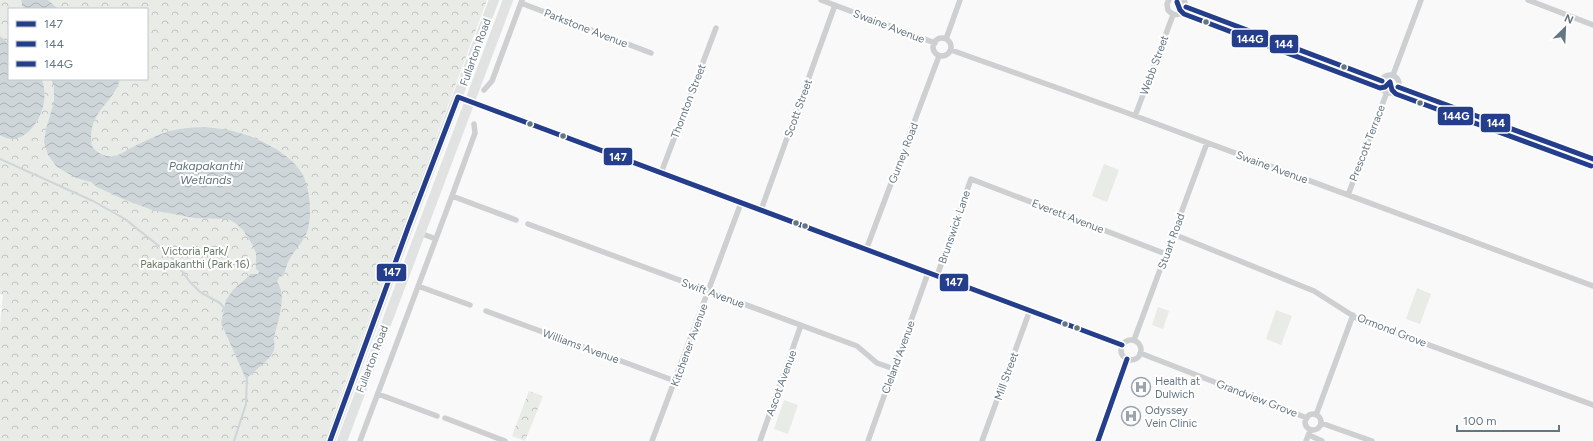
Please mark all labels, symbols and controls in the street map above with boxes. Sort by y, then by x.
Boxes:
street label: Parkstone Avenue [542,7,630,50]
street label: Swaine Avenue [851,7,926,46]
legend [8,8,148,80]
north arrow [1545,8,1585,48]
text: N [1562,12,1575,27]
text: 147 [44,17,63,31]
street label: Fullarton Road [457,17,494,88]
unlabelled marker [1201,17,1211,27]
line badge: 144G [1231,29,1269,48]
text: 144G [1237,33,1263,46]
street label: Webb Street [1138,34,1171,97]
line badge: 144 [1269,34,1299,54]
text: 144 [44,37,64,51]
text: 144 [1275,38,1293,51]
text: 144G [44,57,73,71]
street label: Thornton Street [668,62,709,140]
unlabelled marker [1339,62,1349,72]
street label: Scott Street [782,77,815,139]
unlabelled marker [1415,98,1425,108]
street label: Prescott Terrace [1347,103,1388,183]
line badge: 144G [1437,106,1474,126]
text: 144G [1443,110,1469,123]
line badge: 144 [1480,113,1511,133]
text: 144 [1487,117,1505,130]
unlabelled marker [525,119,535,129]
street label: Gurney Road [886,121,921,185]
unlabelled marker [558,131,568,141]
line badge: 147 [603,147,633,166]
street label: Swaine Avenue [1234,148,1310,186]
text: 147 [609,151,627,164]
water label: Pakapakanthi Wetlands [169,159,243,187]
street label: Brunswick Lane [936,189,973,265]
street label: Everett Avenue [1030,197,1106,236]
street label: Stuart Road [1155,211,1188,271]
unlabelled marker [791,218,801,228]
unlabelled marker [800,221,810,231]
park label: Victoria Park/ Pakapakanthi (Park 16) [140,245,250,271]
line badge: 147 [376,263,407,282]
text: 147 [383,266,401,279]
line badge: 147 [939,273,969,292]
street label: Swift Avenue [680,276,746,311]
text: 147 [945,276,963,289]
street label: Kitchener Avenue [668,302,711,388]
street label: Ormond Grove [1355,311,1428,350]
street label: Cleland Avenue [879,319,918,396]
unlabelled marker [1060,319,1070,329]
unlabelled marker [1072,323,1082,333]
street label: Fullarton Road [354,324,391,395]
street label: Williams Avenue [541,327,621,366]
street label: Ascot Avenue [764,349,799,418]
street label: Mill Street [992,350,1021,402]
place label: Health at Dulwich [1155,375,1200,401]
hospital icon: Health at Dulwich [1130,376,1152,398]
street label: Grandview Grove [1215,377,1299,420]
place label: Odyssey Vein Clinic [1145,404,1197,430]
hospital icon: Odyssey Vein Clinic [1120,405,1142,427]
scale bar [1457,407,1559,433]
text: 100 m [1463,414,1497,428]

